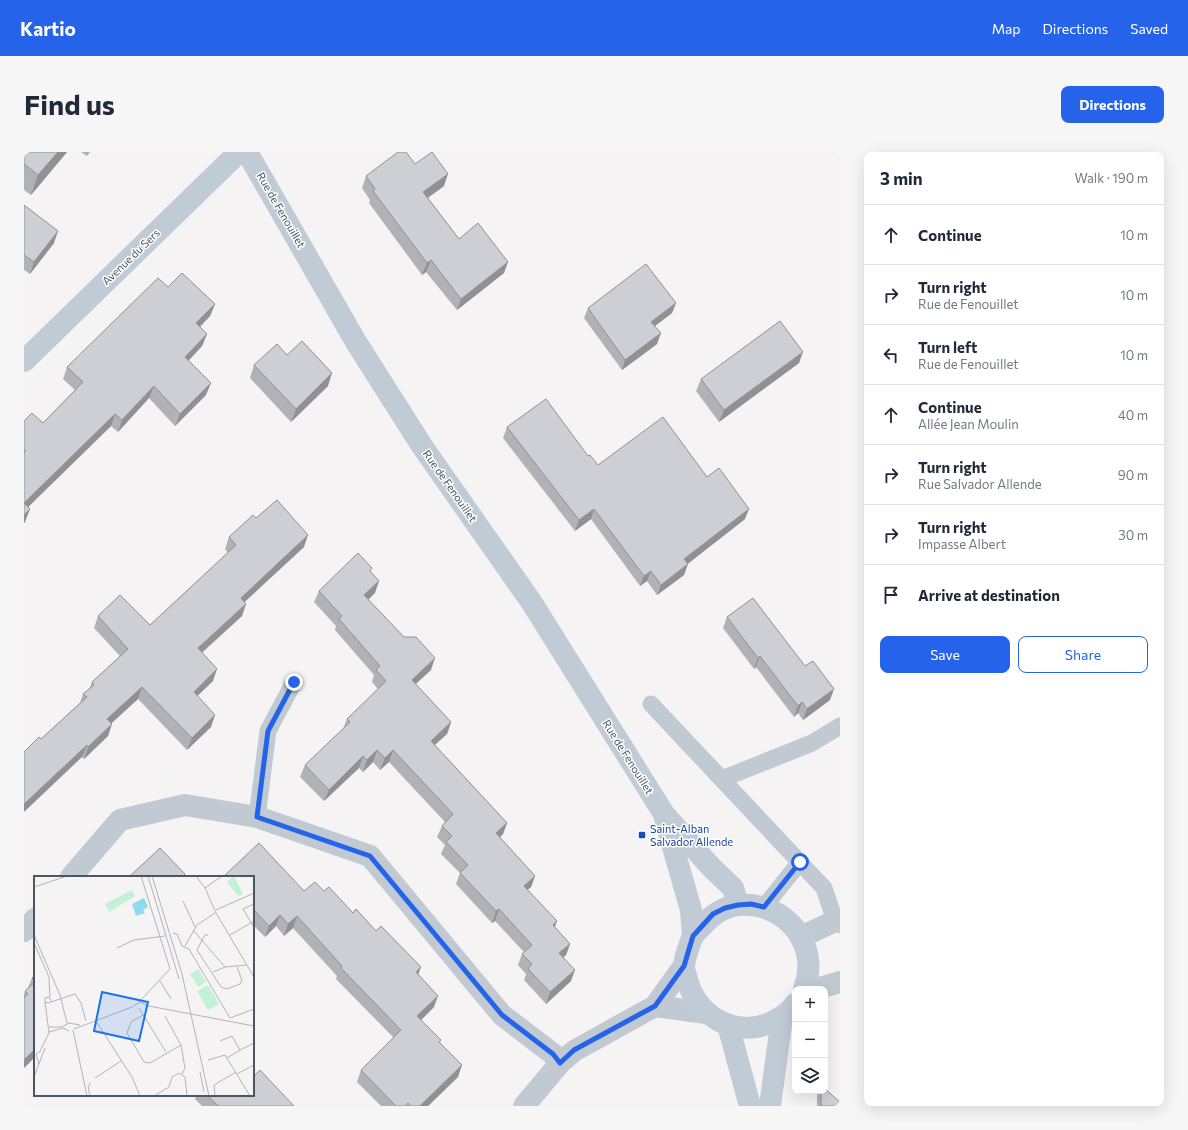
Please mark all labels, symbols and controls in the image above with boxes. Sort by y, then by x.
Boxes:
text: Kartio [20,17,76,40]
text: Map [992,20,1021,37]
text: Directions [1043,20,1108,37]
text: Saved [1130,20,1168,37]
button: Directions [1061,86,1164,123]
text: Find us [24,87,115,121]
text: 3 min [880,168,923,189]
street label: Rue de Fenouillet [255,170,309,250]
text: Walk · 190 m [1074,170,1148,186]
icon: ahead [880,224,902,246]
street label: Avenue du Sers [99,226,162,287]
text: Continue [918,226,982,244]
text: 10 m [1120,227,1148,243]
text: Turn right [918,278,987,296]
icon: right [880,284,902,306]
text: 10 m [1120,287,1148,303]
text: Rue de Fenouillet [918,296,1019,312]
text: Turn left [918,338,977,356]
icon: left [880,344,902,366]
text: 10 m [1120,347,1148,363]
text: Rue de Fenouillet [918,356,1019,372]
text: Continue [918,398,982,416]
icon: ahead [880,404,902,426]
text: 40 m [1118,407,1148,423]
text: Allée Jean Moulin [918,416,1019,432]
street label: Rue de Fenouillet [421,447,480,525]
text: Turn right [918,458,987,476]
icon: right [880,464,902,486]
text: 90 m [1118,467,1148,483]
text: Rue Salvador Allende [918,476,1042,492]
text: Turn right [918,518,987,536]
icon: right [880,524,902,546]
text: 30 m [1118,527,1148,543]
text: Impasse Albert [918,536,1006,552]
icon: arrive [880,584,902,606]
text: Arrive at destination [918,586,1060,604]
button: Save [880,636,1010,673]
button: Share [1018,636,1148,673]
route end [285,673,303,691]
street label: Rue de Fenouillet [600,717,657,797]
place label: Saint-Alban Salvador Allende [650,822,733,848]
marker: Saint-Alban Salvador Allende [637,830,647,840]
route start [791,853,809,871]
inset map [34,876,254,1096]
map controls [792,986,828,1094]
button: + [792,986,828,1022]
button: − [792,1022,828,1058]
button: layers [792,1058,828,1094]

